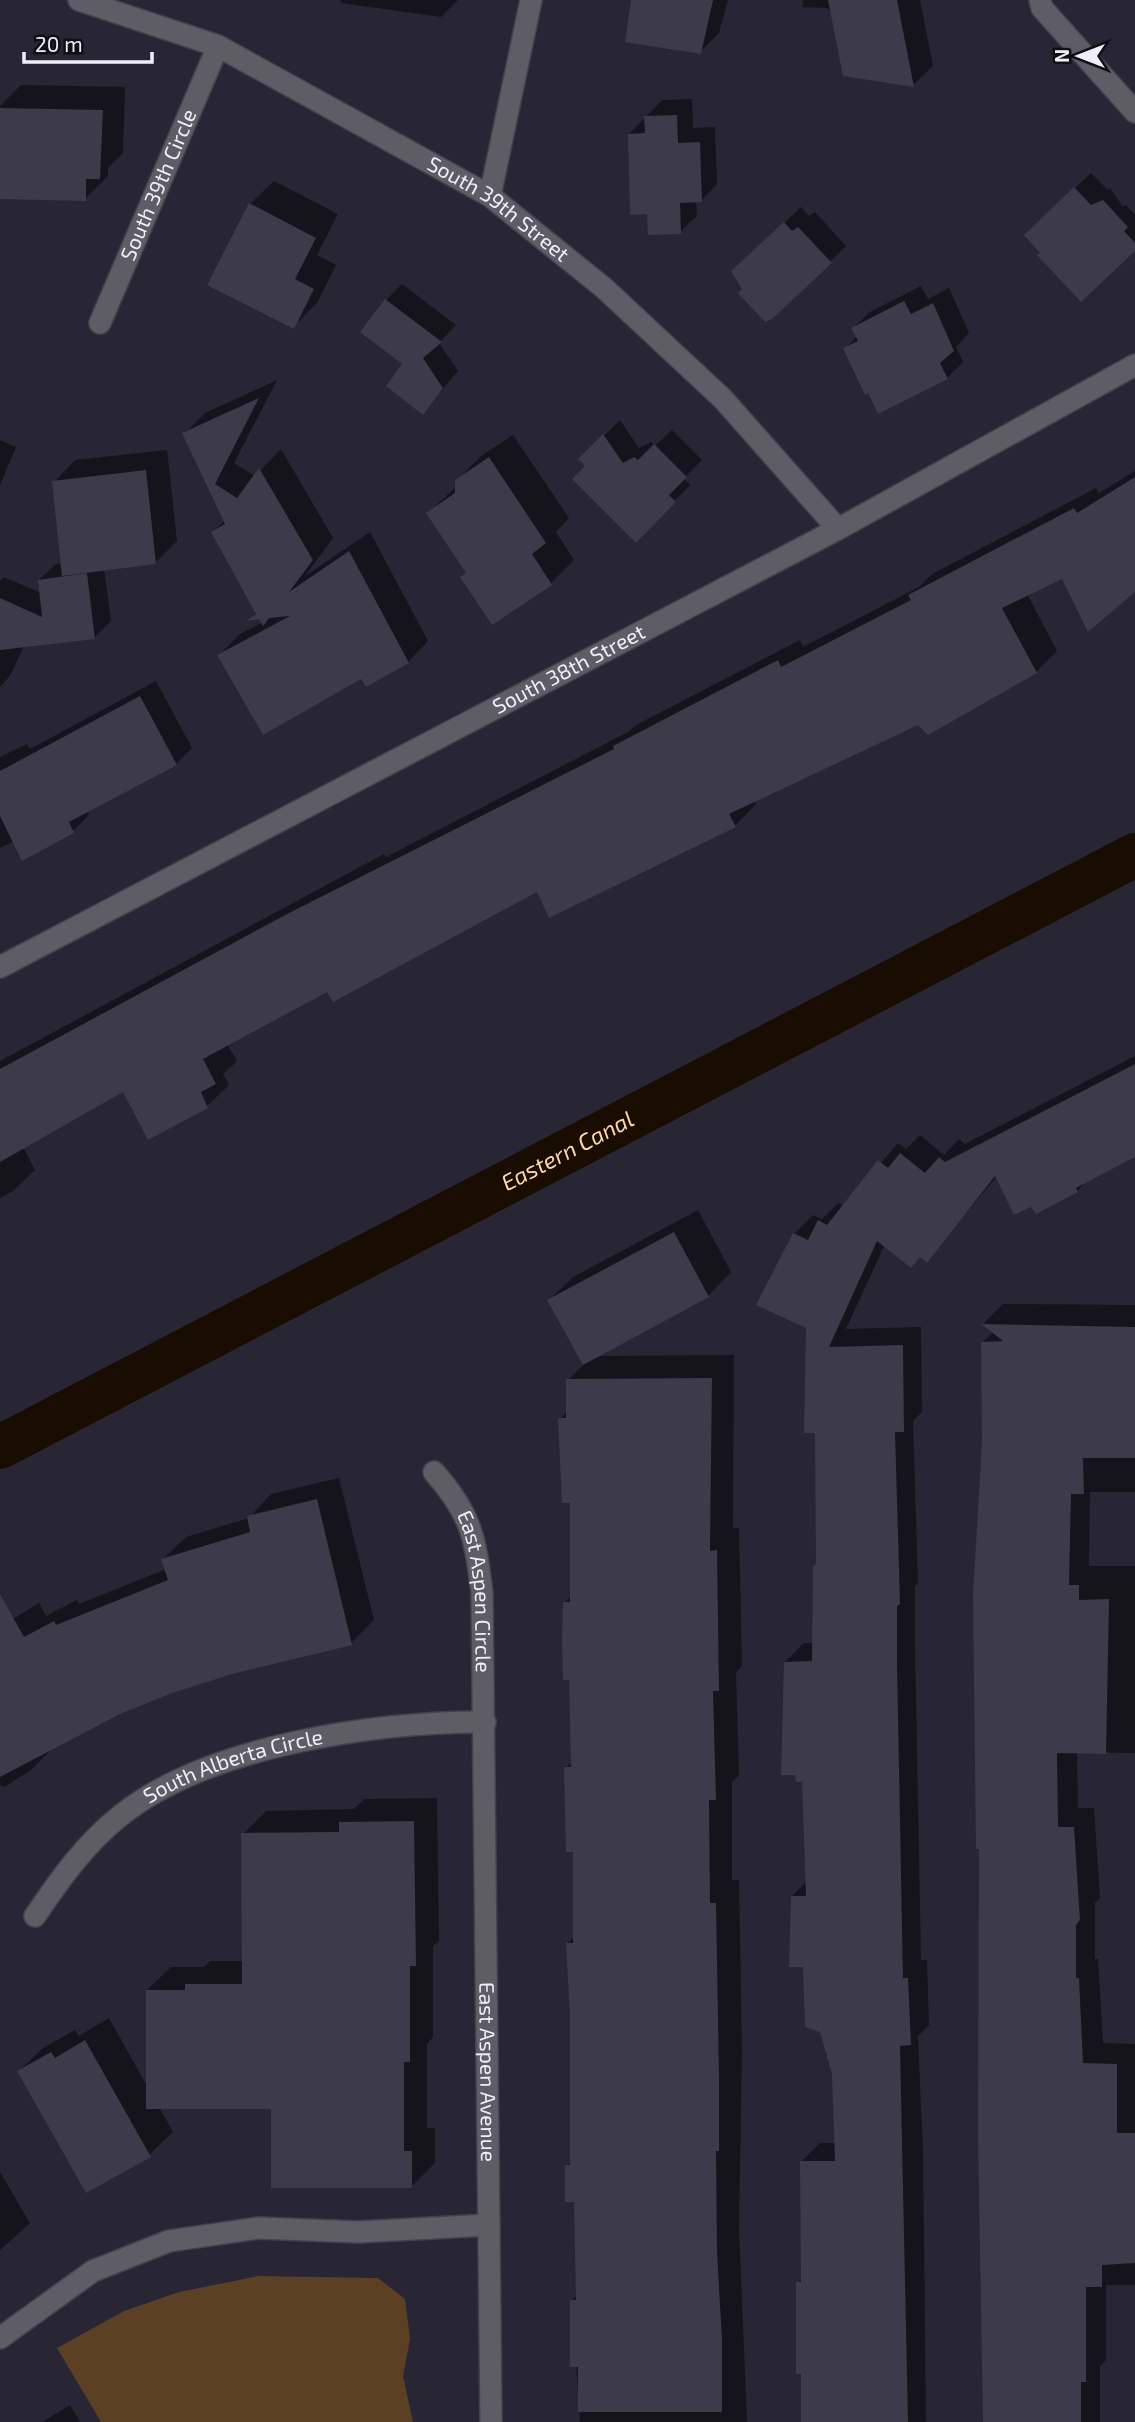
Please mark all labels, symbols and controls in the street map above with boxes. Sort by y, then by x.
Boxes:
scale bar [24,21,152,65]
north arrow [1044,21,1114,91]
text: 20 m [35,31,83,56]
text: N [1050,49,1073,63]
street label: South 39th Circle [114,105,201,264]
street label: South 39th Street [424,150,575,266]
street label: South 38th Street [488,618,649,718]
water label: Eastern Canal [496,1104,638,1196]
street label: East Aspen Circle [453,1506,497,1673]
street label: South Alberta Circle [138,1723,325,1808]
street label: East Aspen Avenue [475,1982,502,2162]

